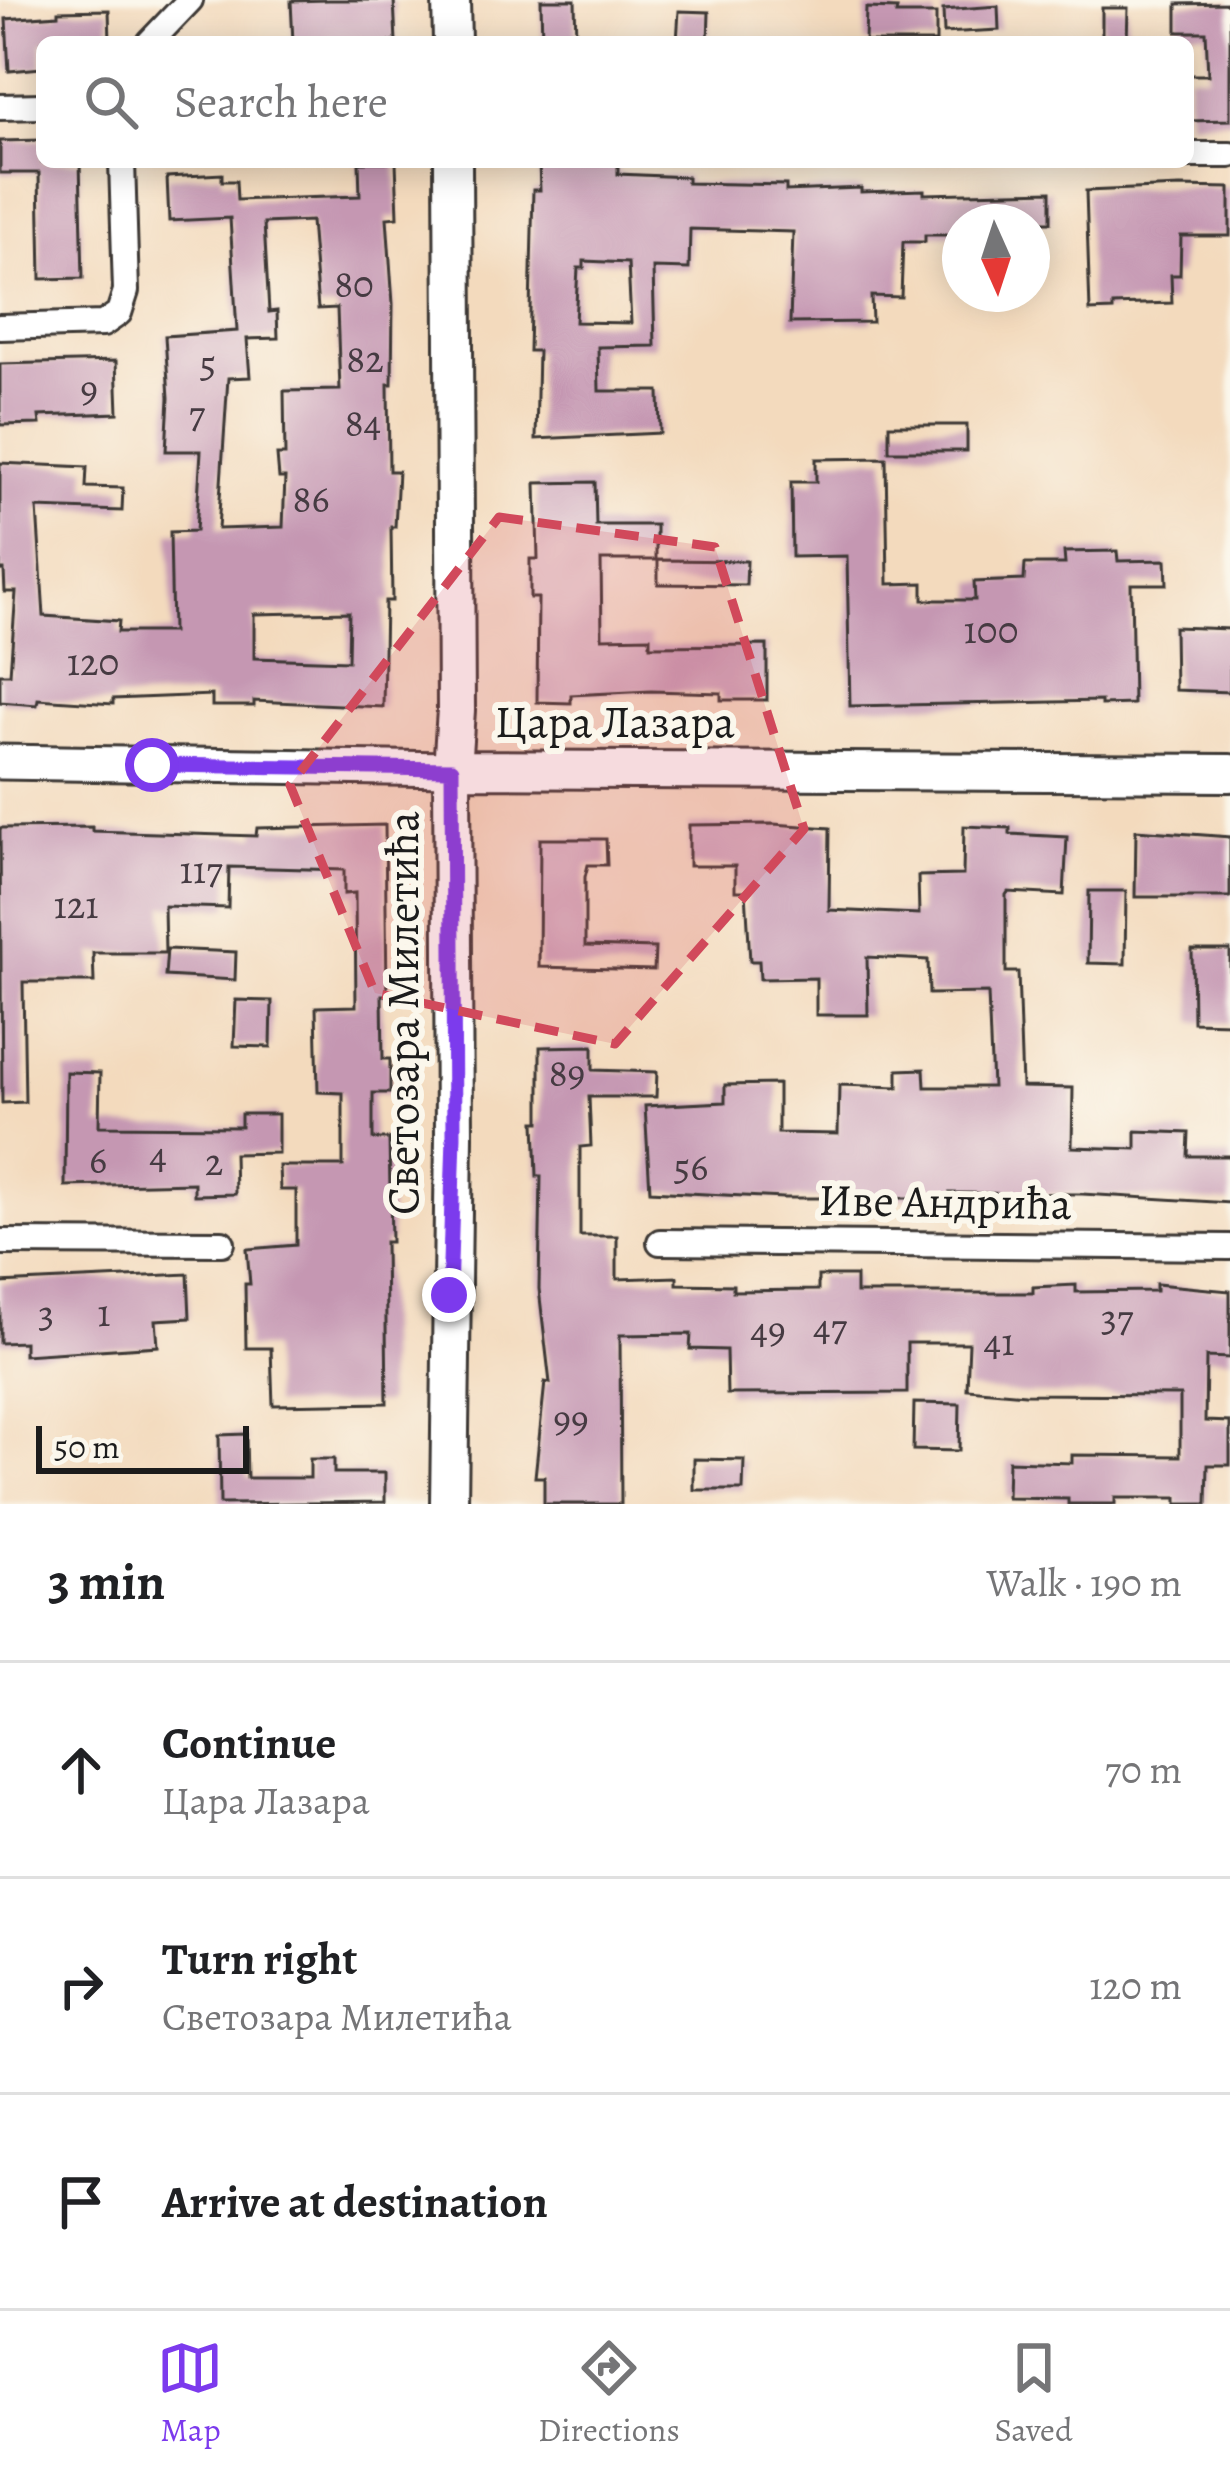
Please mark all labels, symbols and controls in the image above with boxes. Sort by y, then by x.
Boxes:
search box [36,36,1194,168]
icon: search [78,69,144,135]
text: Search here [174,71,388,133]
north arrow [942,204,1050,312]
house number: 80 [334,257,374,310]
house number: 82 [346,332,384,385]
house number: 5 [200,337,216,390]
house number: 9 [80,362,98,415]
house number: 7 [189,387,206,440]
house number: 84 [345,396,381,449]
house number: 86 [293,472,329,525]
house number: 100 [964,603,1018,656]
house number: 120 [67,635,119,688]
street label: Цара Лазара [495,691,735,753]
route start [125,738,179,792]
street label: Светозара Милетића [372,811,434,1215]
house number: 117 [179,843,223,896]
house number: 121 [53,878,99,931]
house number: 89 [549,1046,585,1099]
house number: 4 [149,1128,167,1181]
house number: 6 [89,1133,107,1186]
house number: 2 [205,1135,223,1188]
house number: 56 [674,1140,708,1193]
street label: Иве Андрића [818,1169,1072,1235]
route end [422,1268,476,1322]
house number: 1 [97,1286,111,1339]
house number: 3 [38,1287,54,1340]
house number: 37 [1101,1291,1134,1344]
house number: 47 [813,1300,848,1353]
house number: 49 [750,1303,786,1356]
house number: 41 [983,1315,1015,1368]
house number: 99 [553,1392,589,1445]
scale bar [36,1420,249,1473]
text: 50 m [54,1424,120,1469]
text: 3 min [48,1547,165,1617]
text: Walk · 190 m [986,1556,1182,1609]
text: Continue [162,1712,336,1774]
icon: ahead [48,1737,114,1803]
text: 70 m [1105,1743,1182,1796]
text: Цара Лазара [162,1774,370,1827]
text: Turn right [162,1928,357,1990]
icon: right [48,1953,114,2019]
text: 120 m [1089,1959,1182,2012]
text: Светозара Милетића [162,1990,512,2043]
icon: arrive [48,2169,114,2235]
text: Arrive at destination [162,2171,548,2233]
tab: Map [157,2335,223,2452]
tab: Directions [538,2335,680,2452]
tab: Saved [994,2335,1073,2452]

